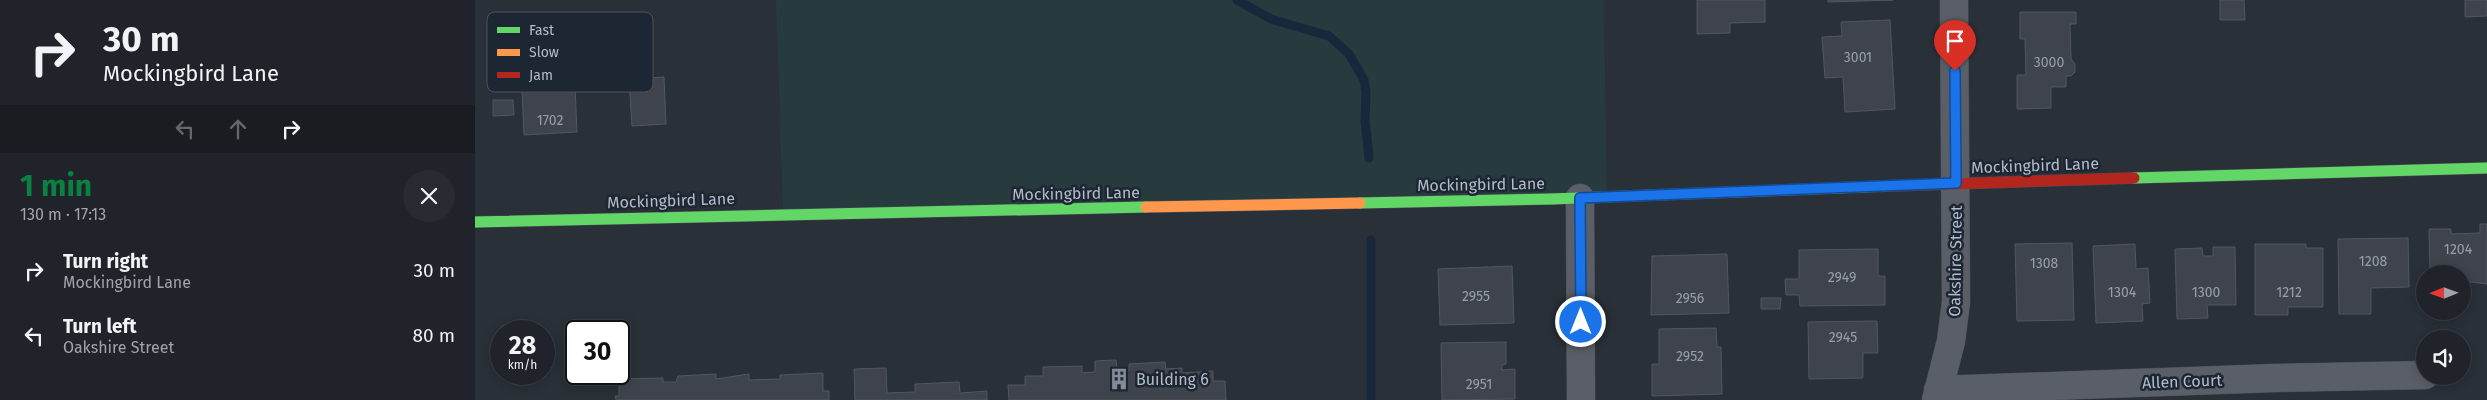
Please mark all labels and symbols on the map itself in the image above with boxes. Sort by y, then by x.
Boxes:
legend [487,12,653,92]
pin [1934,20,1976,71]
text: Fast [529,22,555,39]
text: Slow [529,44,559,61]
house number: 3001 [1844,49,1872,66]
house number: 3000 [2034,54,2064,71]
text: Jam [529,67,553,84]
house number: 1702 [537,112,563,129]
street label: Mockingbird Lane [1971,154,2099,177]
street label: Mockingbird Lane [1417,174,1545,195]
street label: Mockingbird Lane [1012,183,1140,204]
street label: Mockingbird Lane [607,189,735,212]
street label: Oakshire Street [1945,205,1966,317]
house number: 1204 [2444,241,2473,258]
house number: 1208 [2359,253,2388,270]
house number: 1308 [2030,255,2059,272]
north arrow [2416,265,2471,320]
house number: 2949 [1828,269,1856,286]
house number: 1304 [2108,284,2137,301]
house number: 1300 [2192,284,2221,301]
house number: 1212 [2276,284,2302,301]
house number: 2955 [1462,288,1490,305]
house number: 2956 [1676,290,1704,307]
position arrow [1554,295,1606,347]
speed limit sign: 30 [565,320,630,385]
house number: 2945 [1829,329,1857,346]
house number: 2952 [1676,348,1704,365]
building icon: Building 6 [1106,366,1132,392]
place label: Building 6 [1136,370,1209,389]
street label: Allen Court [2142,371,2223,392]
house number: 2951 [1466,376,1492,393]

